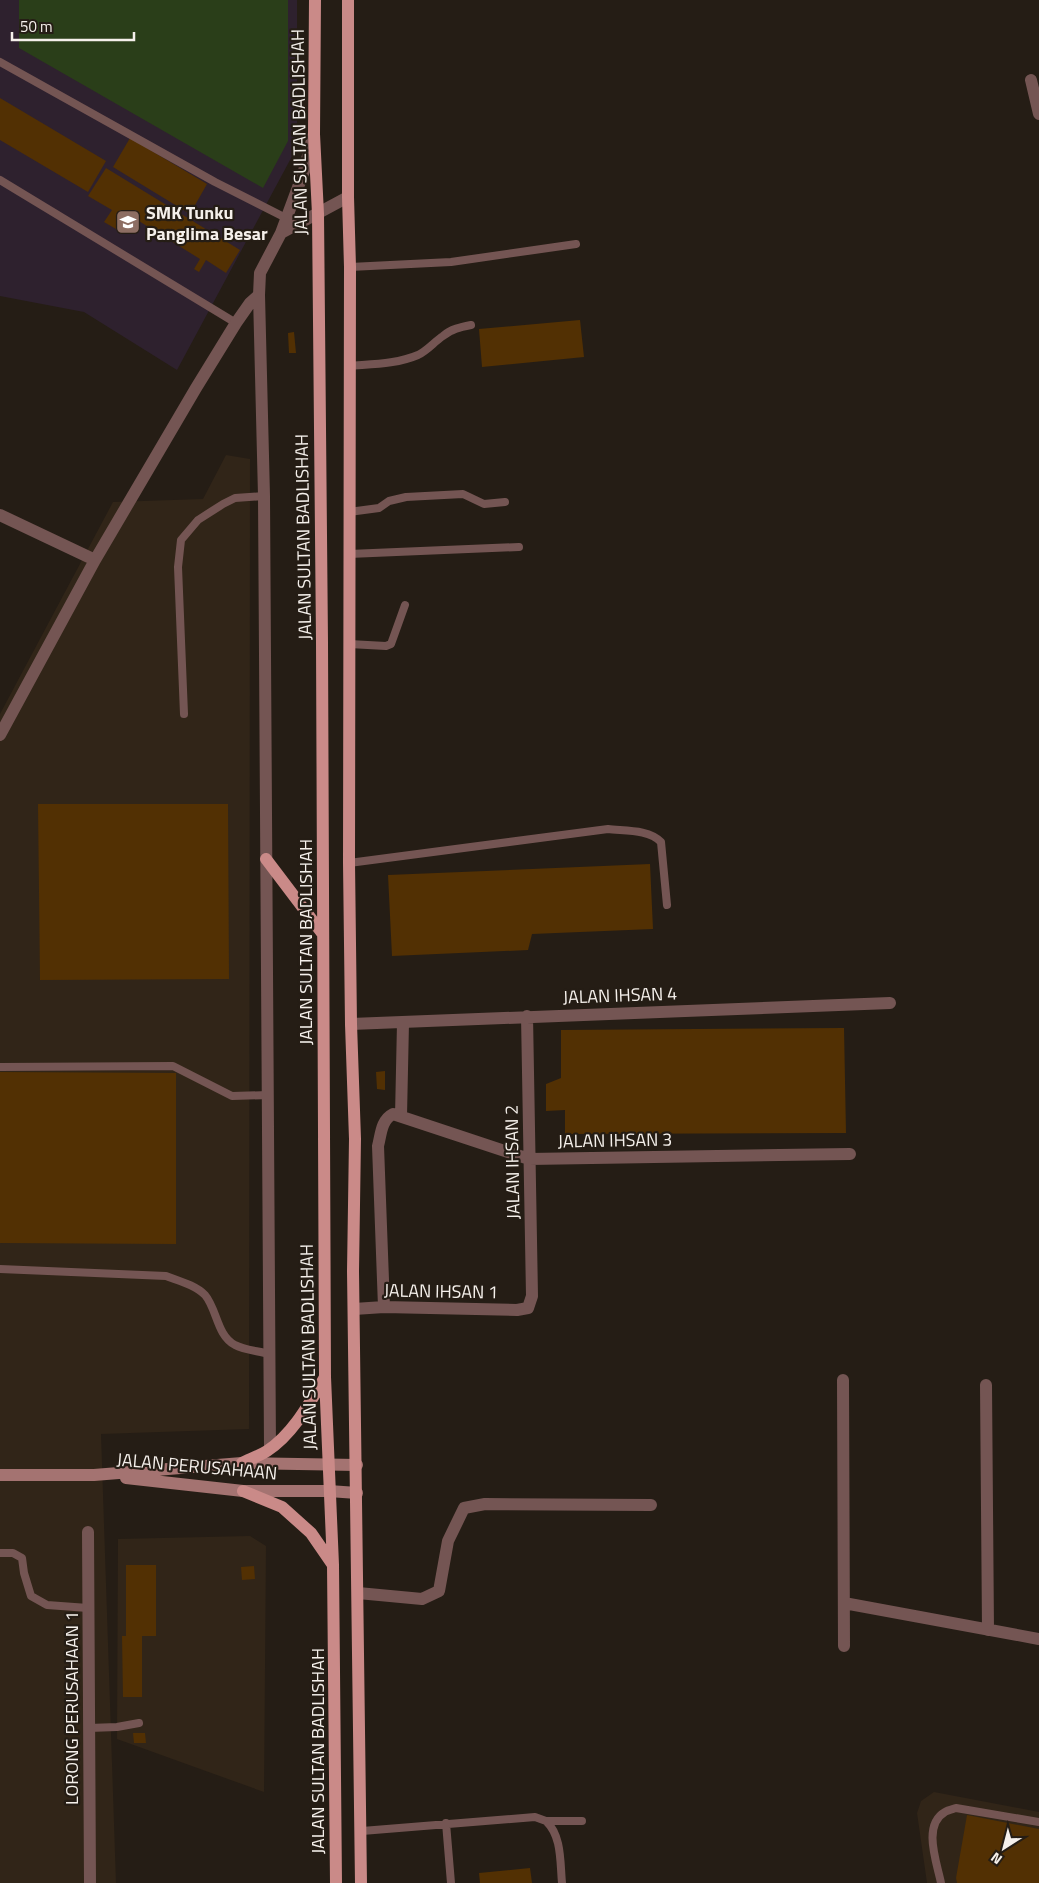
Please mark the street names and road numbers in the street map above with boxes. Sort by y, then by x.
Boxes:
street label: JALAN SULTAN BADLISHAH [284,29,314,235]
street label: JALAN SULTAN BADLISHAH [288,434,318,640]
street label: JALAN SULTAN BADLISHAH [292,839,319,1045]
street label: JALAN IHSAN 4 [562,980,678,1010]
street label: JALAN IHSAN 2 [498,1105,526,1219]
street label: JALAN IHSAN 3 [558,1126,672,1154]
street label: JALAN SULTAN BADLISHAH [293,1244,323,1450]
street label: JALAN IHSAN 1 [384,1277,498,1305]
street label: JALAN PERUSAHAAN [116,1446,278,1486]
street label: LORONG PERUSAHAAN 1 [58,1611,85,1805]
street label: JALAN SULTAN BADLISHAH [304,1648,331,1854]

